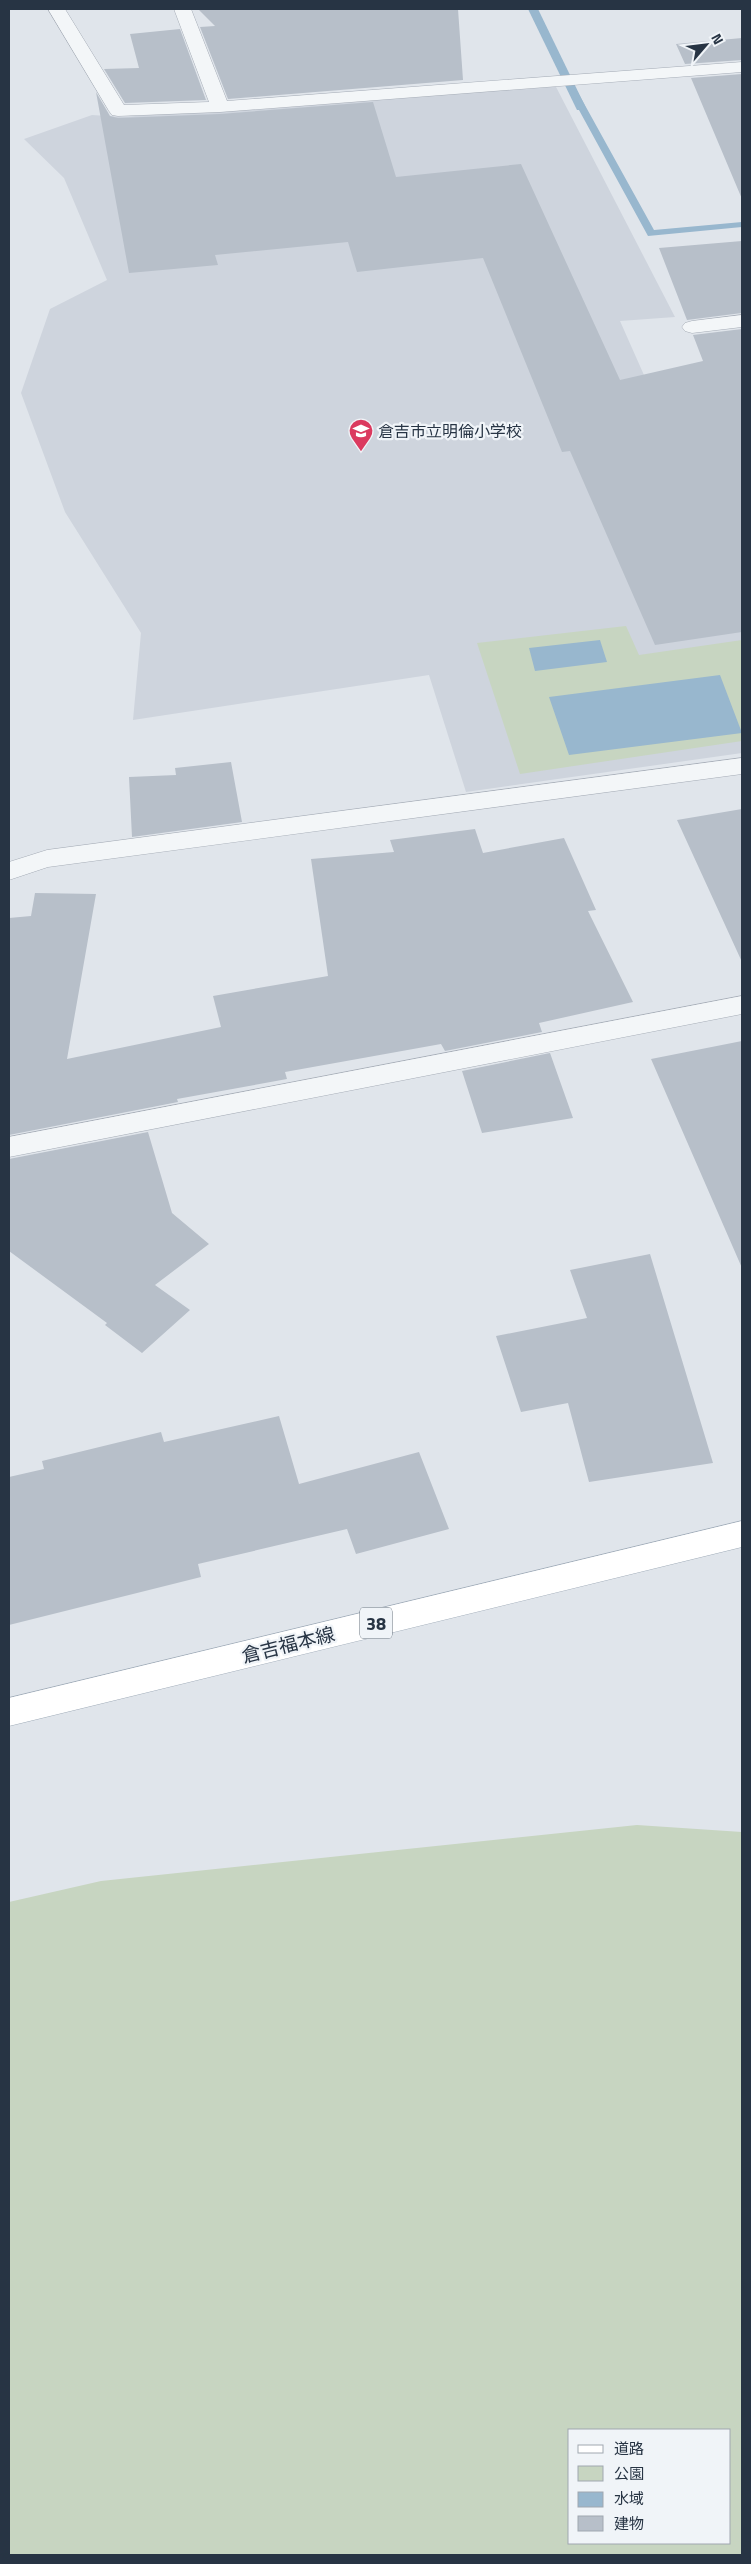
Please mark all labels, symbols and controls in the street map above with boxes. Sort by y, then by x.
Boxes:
north arrow [681,20,731,70]
text: N [706,29,729,48]
school or university icon: 倉吉市立明倫小学校 [348,418,374,452]
place label: 倉吉市立明倫小学校 [378,419,522,443]
road number: 38 [360,1608,392,1639]
street label: 倉吉福本線 [238,1618,338,1670]
legend [568,2429,731,2544]
text: 道路 [614,2437,644,2460]
text: 公園 [614,2462,644,2485]
text: 水域 [614,2487,644,2510]
text: 建物 [614,2512,644,2535]

